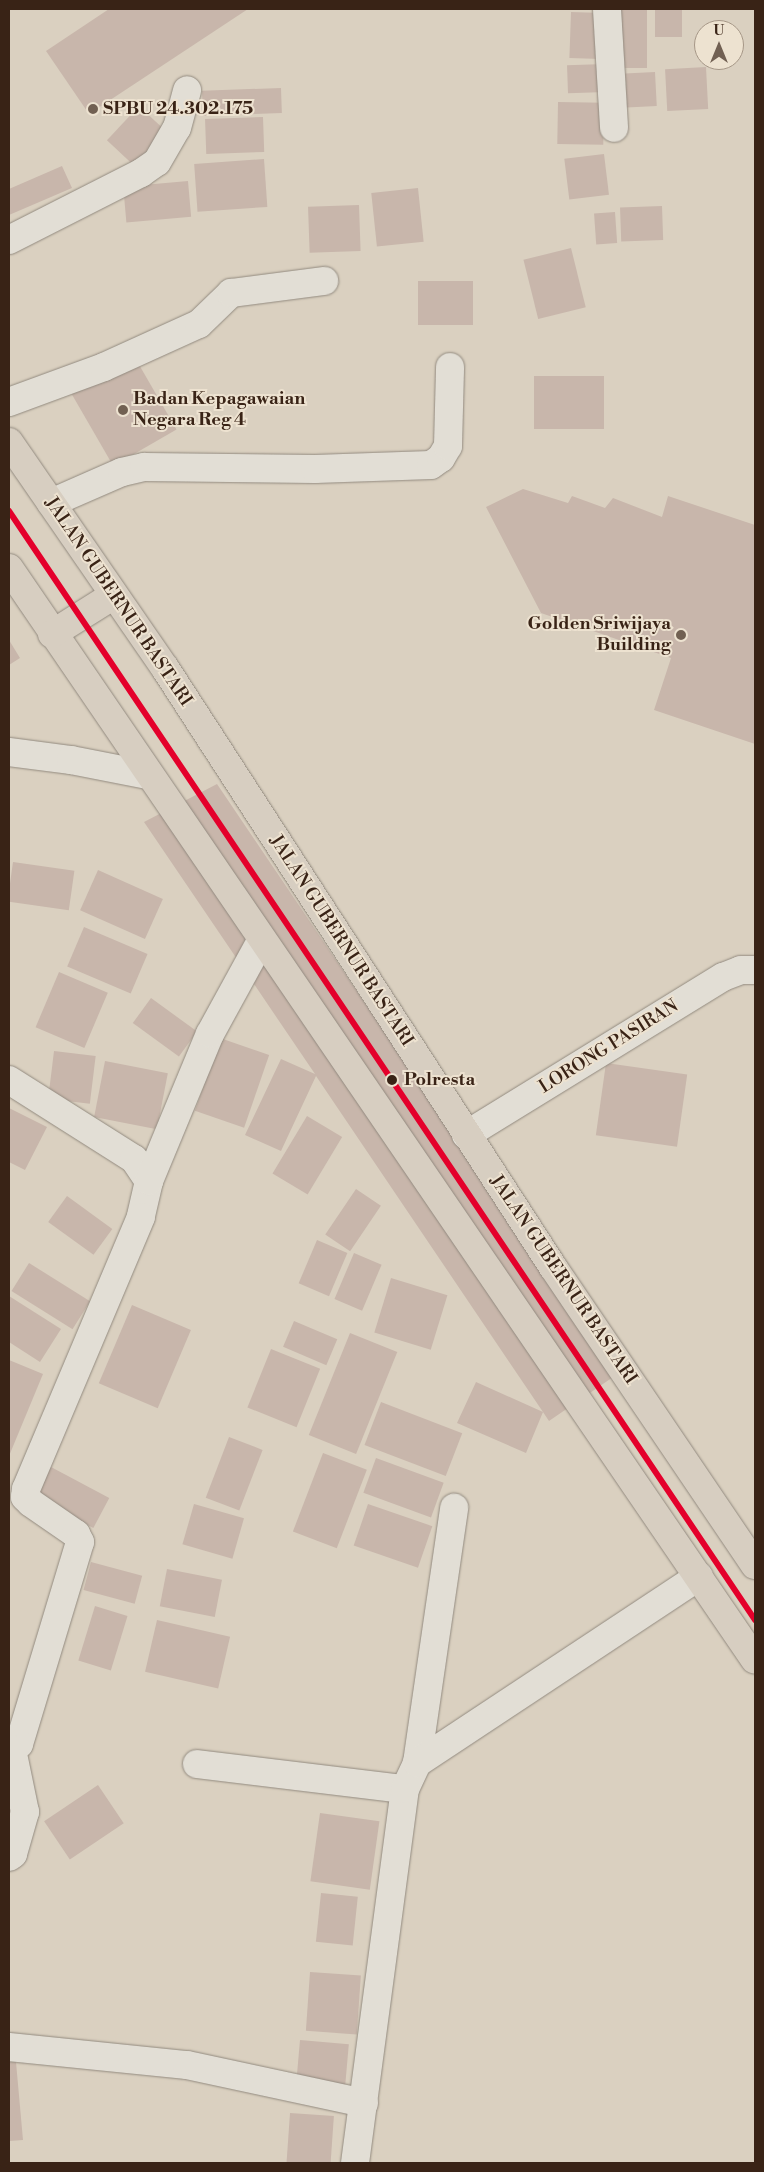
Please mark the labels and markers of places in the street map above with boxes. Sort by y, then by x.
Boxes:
place label: SPBU 24.302.175 [103,98,253,120]
marker: SPBU 24.302.175 [87,103,99,115]
place label: Badan Kepagawaian Negara Reg 4 [133,389,305,432]
marker: Badan Kepagawaian Negara Reg 4 [117,404,129,416]
place label: Golden Sriwijaya Building [528,614,671,656]
marker: Golden Sriwijaya Building [675,629,687,641]
place label: Polresta [404,1069,475,1091]
marker: Polresta [384,1072,400,1088]

